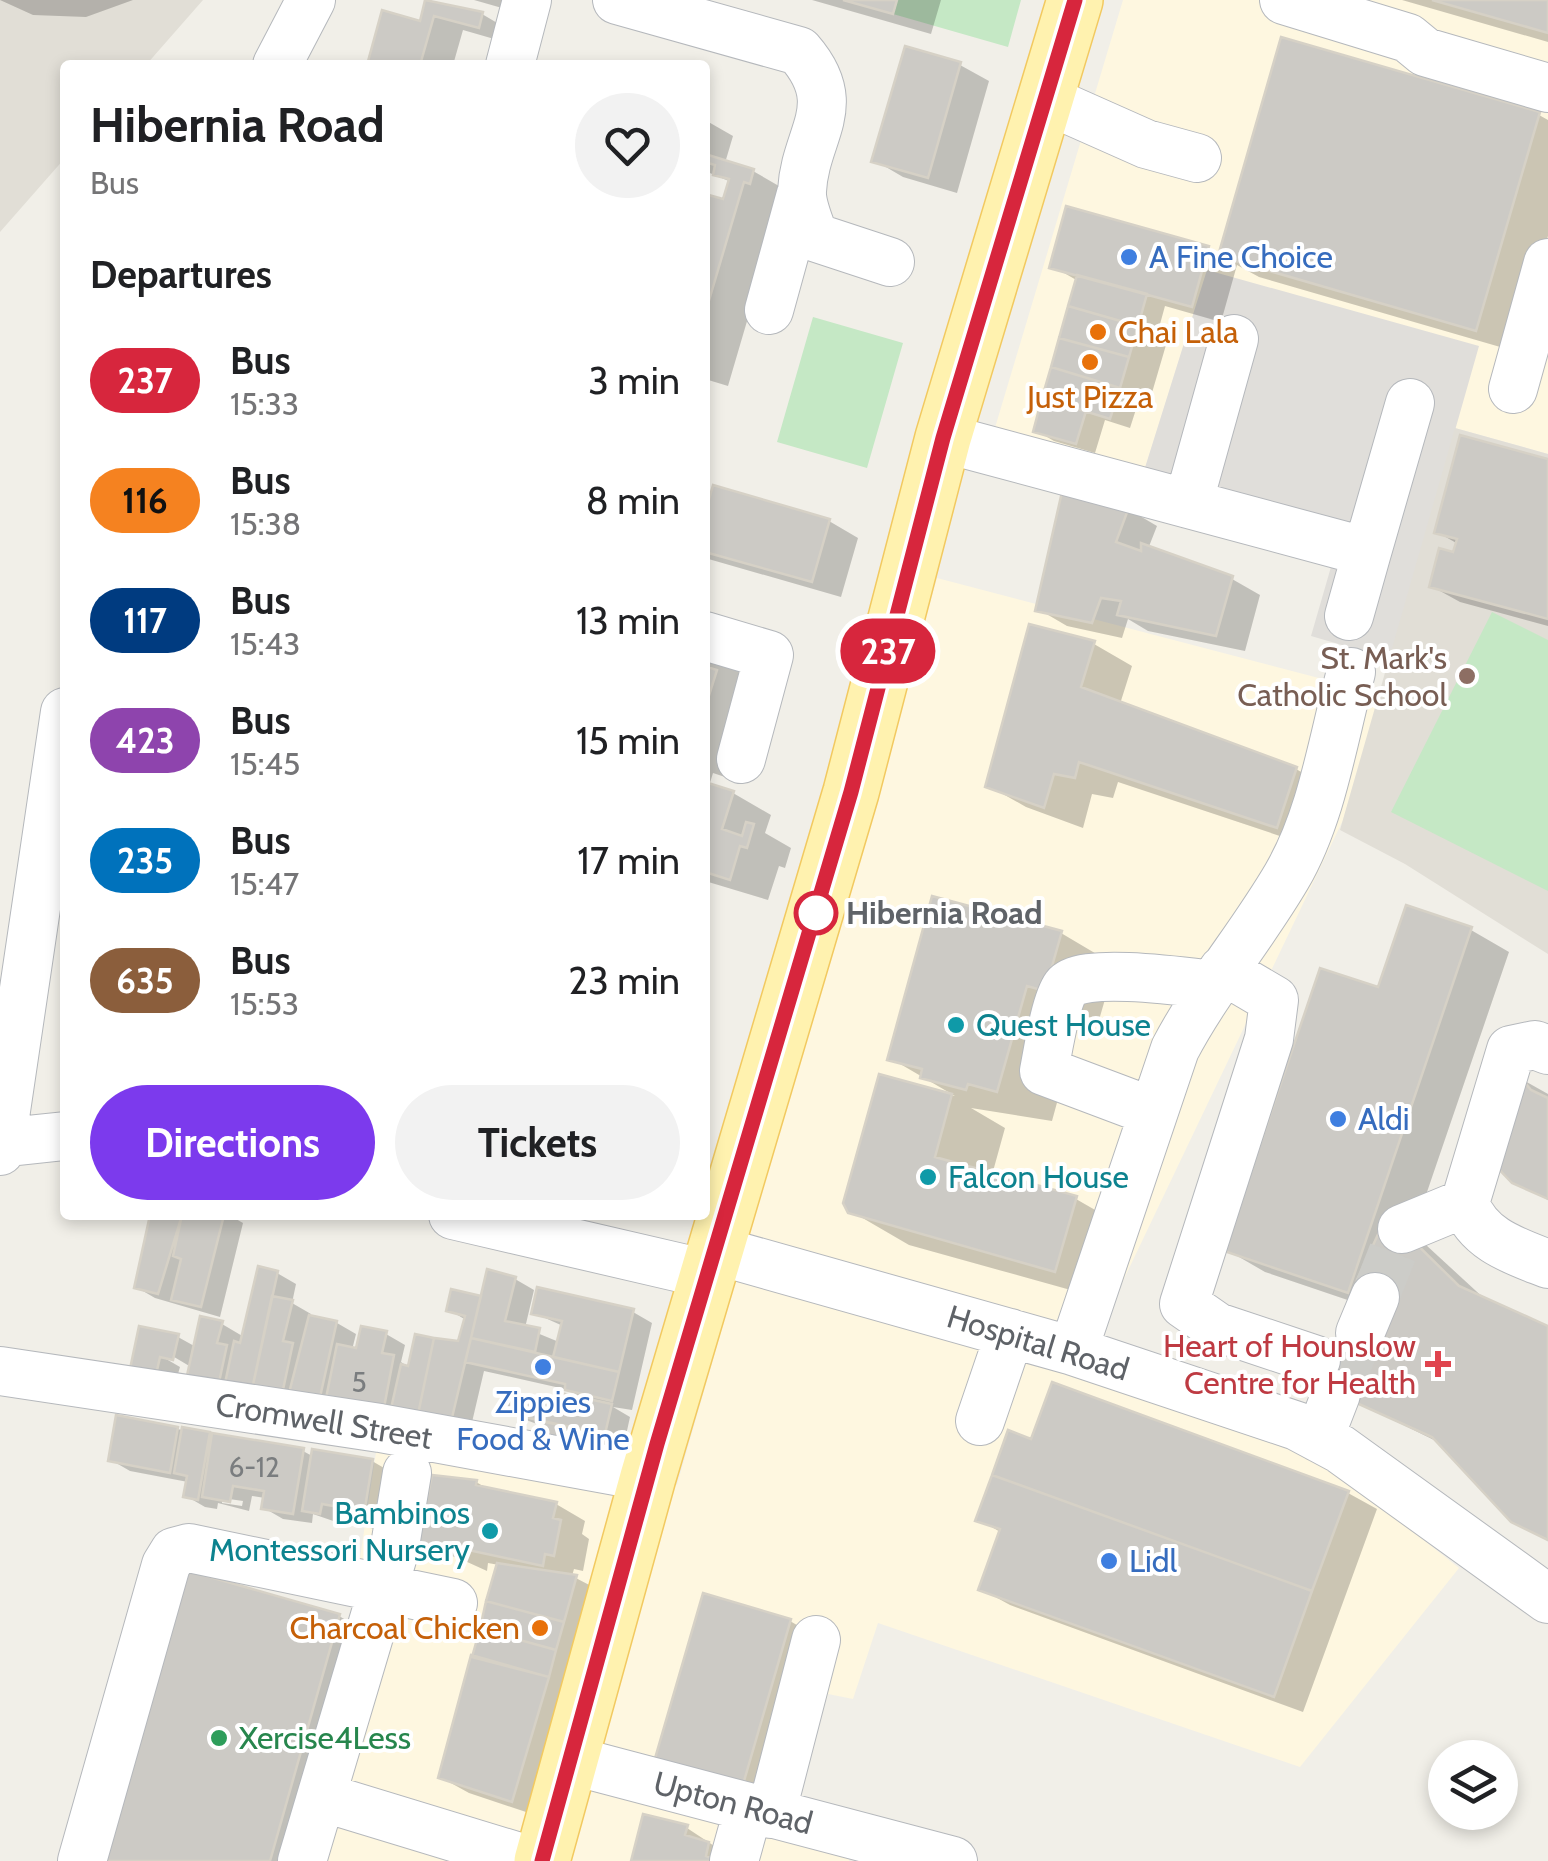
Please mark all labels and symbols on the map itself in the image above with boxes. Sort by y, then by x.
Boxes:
place label: A Fine Choice [1149,237,1333,276]
marker: A Fine Choice [1118,246,1140,268]
place label: Chai Lala [1118,312,1239,351]
marker: Chai Lala [1087,321,1109,343]
marker: Just Pizza [1079,351,1101,373]
place label: Just Pizza [1026,377,1154,416]
line badge: 237 [830,618,946,684]
place label: St. Mark's Catholic School [1237,638,1447,714]
marker: St. Mark's Catholic School [1456,665,1478,687]
marker: Hibernia Road [795,892,837,934]
place label: Hibernia Road [846,893,1042,932]
place label: Quest House [976,1005,1151,1044]
marker: Quest House [945,1014,967,1036]
place label: Aldi [1358,1099,1409,1138]
marker: Aldi [1327,1108,1349,1130]
place label: Falcon House [948,1157,1129,1196]
marker: Falcon House [917,1166,939,1188]
street label: Hospital Road [943,1296,1134,1389]
place label: Heart of Hounslow Centre for Health [1163,1326,1416,1402]
marker: Heart of Hounslow Centre for Health [1425,1351,1451,1377]
marker: Zippies Food & Wine [532,1356,554,1378]
house number: 5 [351,1365,367,1399]
place label: Zippies Food & Wine [456,1382,630,1458]
street label: Cromwell Street [213,1384,435,1457]
house number: 6-12 [228,1450,280,1484]
place label: Bambinos Montessori Nursery [209,1493,470,1569]
marker: Bambinos Montessori Nursery [479,1520,501,1542]
place label: Lidl [1129,1541,1178,1580]
marker: Lidl [1098,1550,1120,1572]
place label: Charcoal Chicken [290,1608,520,1647]
marker: Charcoal Chicken [529,1617,551,1639]
place label: Xercise4Less [239,1718,411,1757]
marker: Xercise4Less [208,1727,230,1749]
street label: Upton Road [649,1763,817,1842]

